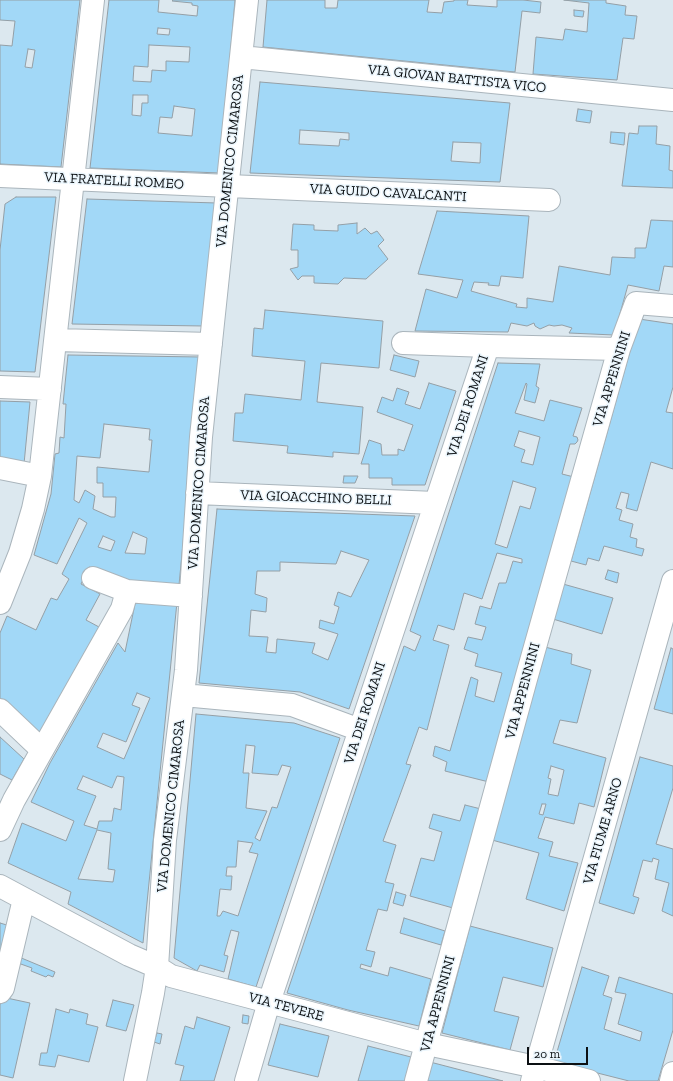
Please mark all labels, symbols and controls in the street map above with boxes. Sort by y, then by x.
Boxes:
street label: VIA GIOVAN BATTISTA VICO [367,61,547,97]
street label: VIA DOMENICO CIMAROSA [213,74,247,248]
street label: VIA FRATELLI ROMEO [44,169,184,193]
street label: VIA GUIDO CAVALCANTI [309,181,467,205]
street label: VIA APPENNINI [589,329,635,429]
street label: VIA DEI ROMANI [444,353,492,459]
street label: VIA DOMENICO CIMAROSA [185,396,213,570]
street label: VIA GIOACCHINO BELLI [240,487,392,509]
street label: VIA APPENNINI [502,641,544,741]
street label: VIA DEI ROMANI [341,660,389,766]
street label: VIA DOMENICO CIMAROSA [154,719,188,893]
street label: VIA FIUME ARNO [580,776,626,886]
street label: VIA APPENNINI [417,954,459,1054]
street label: VIA TEVERE [247,989,325,1025]
scale bar [529,1039,590,1065]
text: 20 m [534,1047,560,1061]

